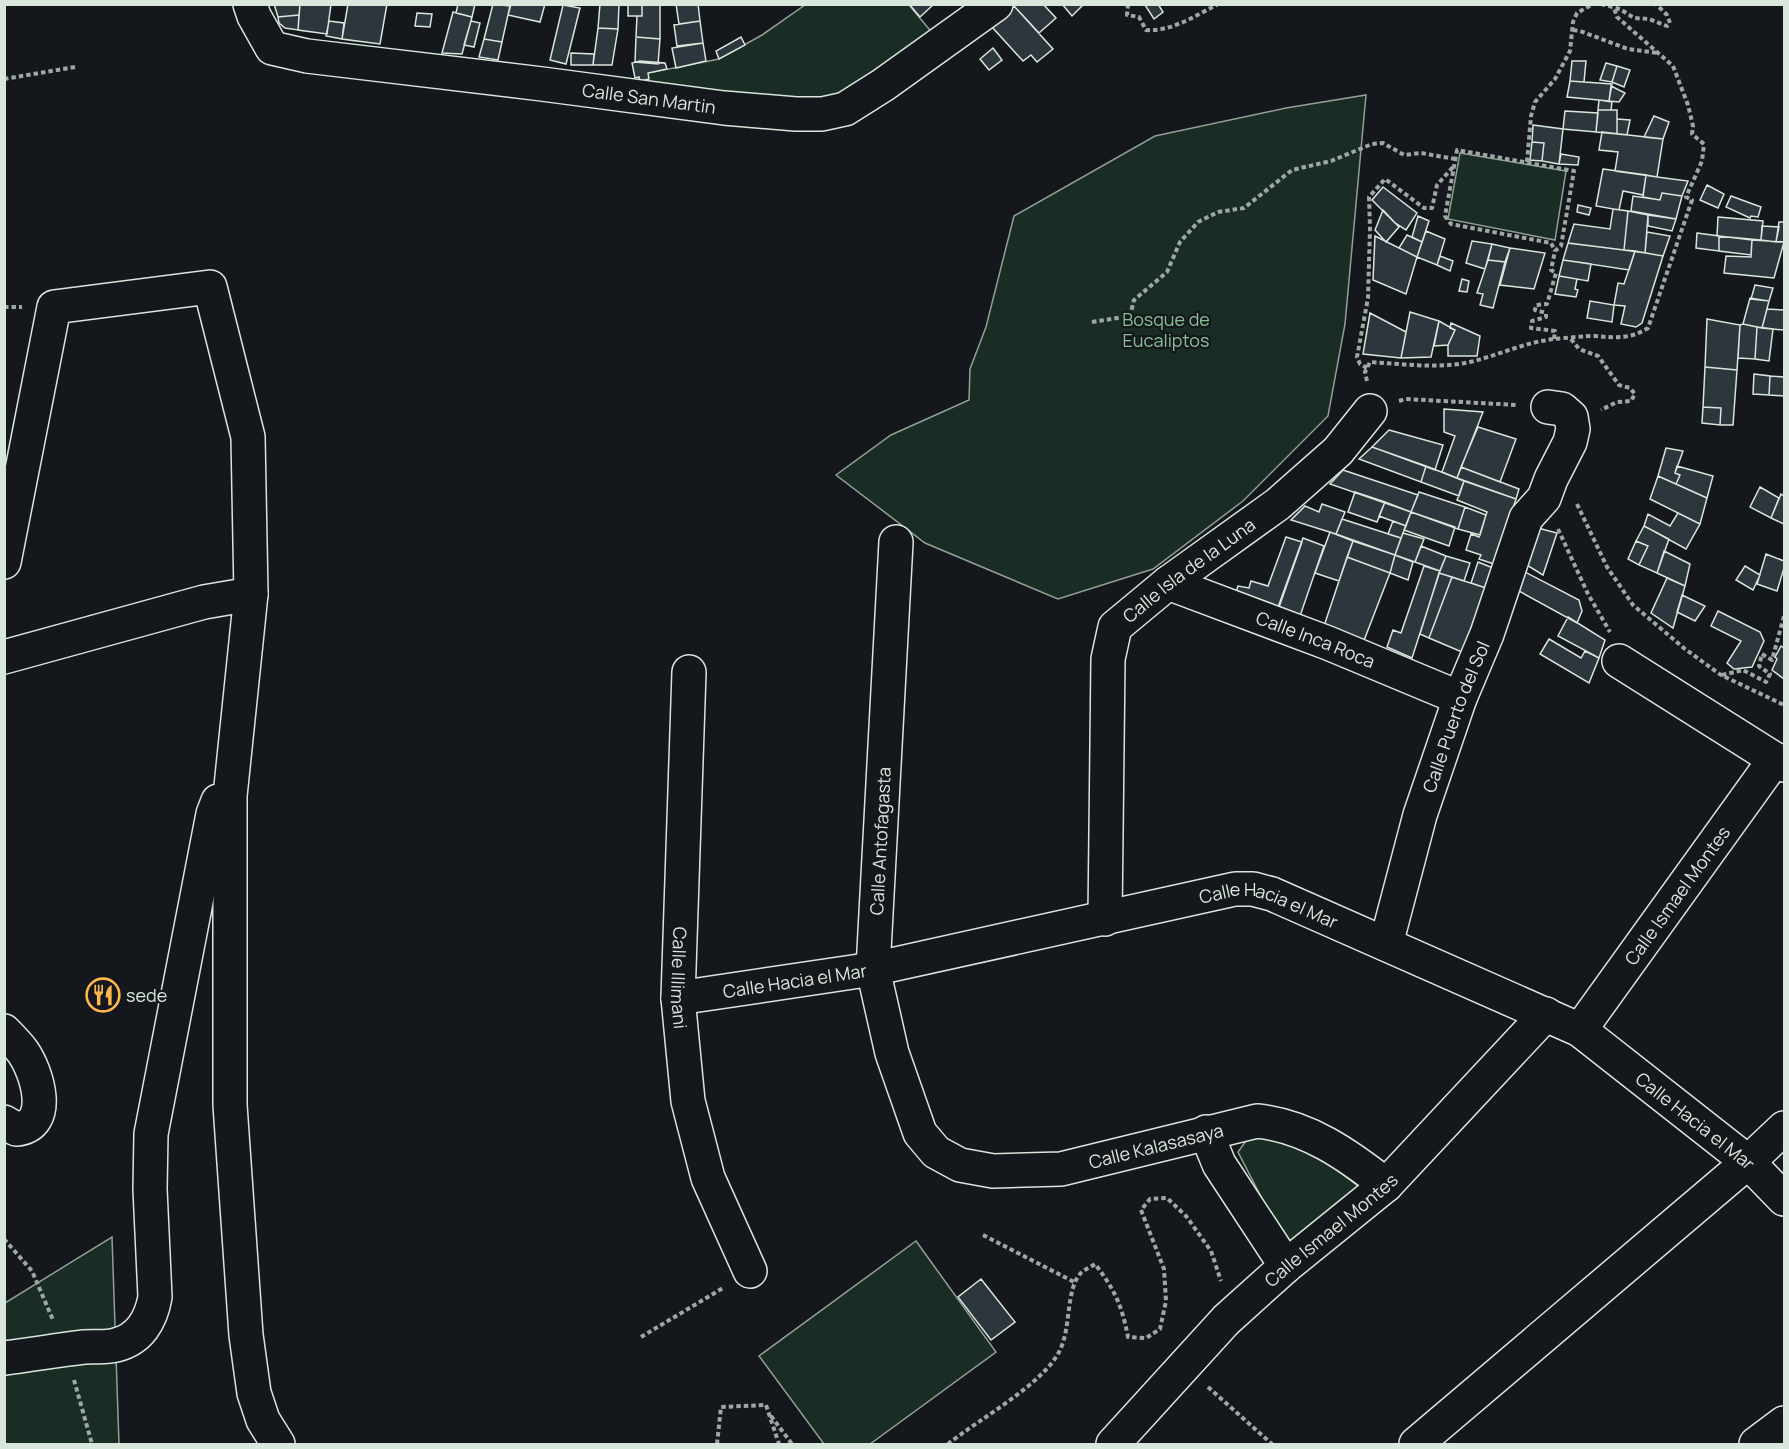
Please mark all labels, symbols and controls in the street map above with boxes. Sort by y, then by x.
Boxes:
street label: Calle San Martin [581,77,717,119]
park label: Bosque de Eucaliptos [1122,307,1210,352]
street label: Calle Isla de la Luna [1117,512,1260,628]
street label: Calle Inca Roca [1253,605,1379,673]
street label: Calle Puerto del Sol [1417,637,1495,796]
street label: Calle Antofagasta [864,766,896,916]
street label: Calle Ismael Montes [1619,821,1735,970]
street label: Calle Hacia el Mar [1197,877,1342,934]
street label: Calle Illimani [666,926,693,1030]
street label: Calle Hacia el Mar [721,958,869,1003]
restaurant icon: sede [85,977,121,1013]
place label: sede [126,983,167,1007]
street label: Calle Hacia el Mar [1631,1066,1761,1175]
street label: Calle Kalasasaya [1086,1118,1226,1174]
street label: Calle Ismael Montes [1259,1168,1403,1292]

